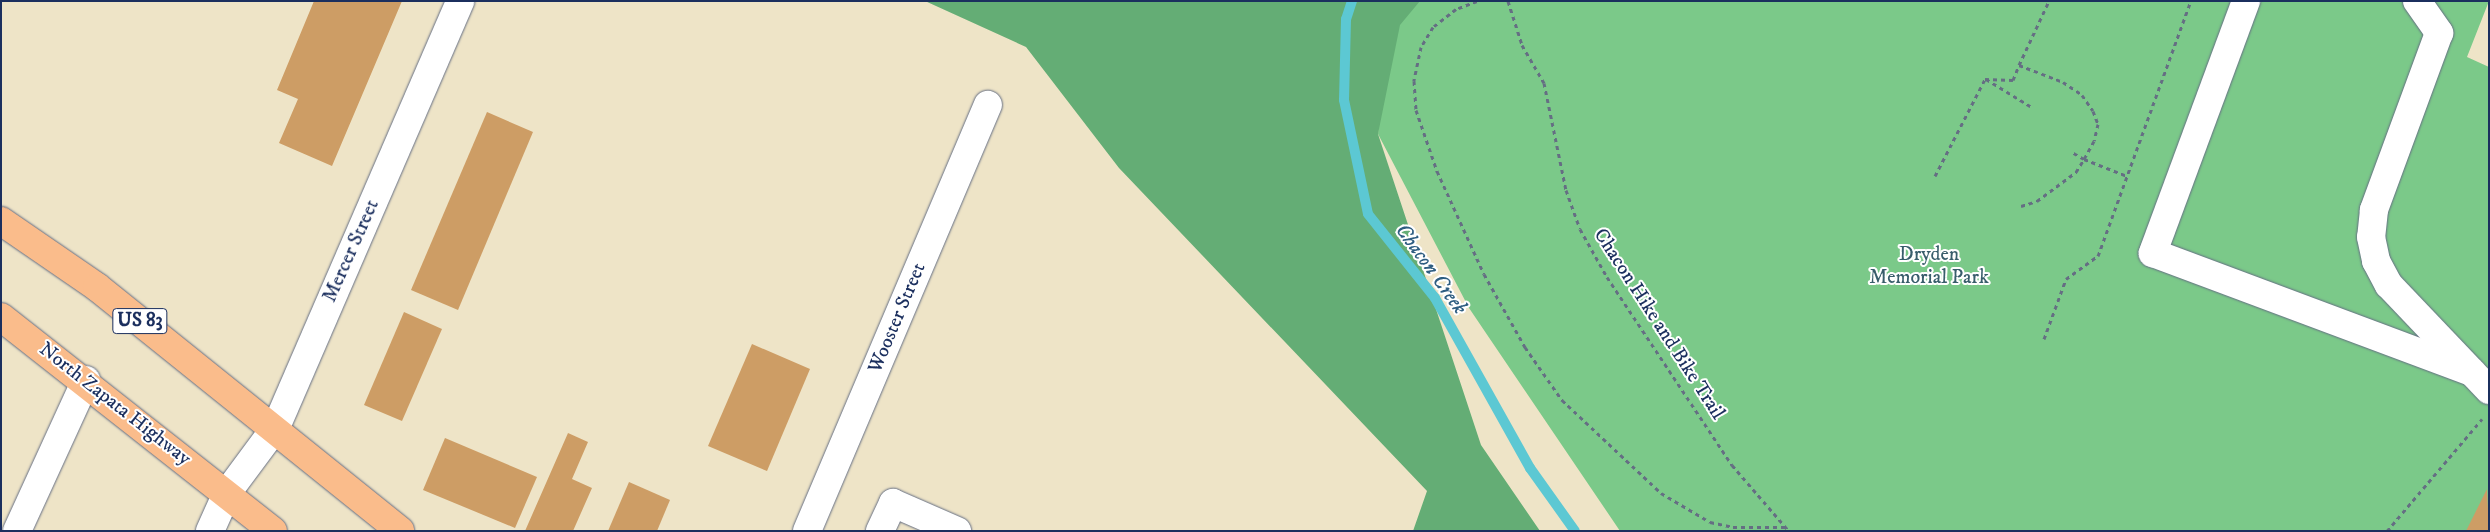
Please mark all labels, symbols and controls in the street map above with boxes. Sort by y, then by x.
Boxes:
street label: Mercer Street [318,196,384,306]
water label: Chacon Creek [1390,219,1472,319]
street label: Chacon Hike and Bike Trail [1588,224,1730,424]
park label: Dryden Memorial Park [1869,243,1989,290]
street label: Wooster Street [863,259,931,377]
road number: US 83 [111,304,169,338]
street label: North Zapata Highway [34,337,196,471]

